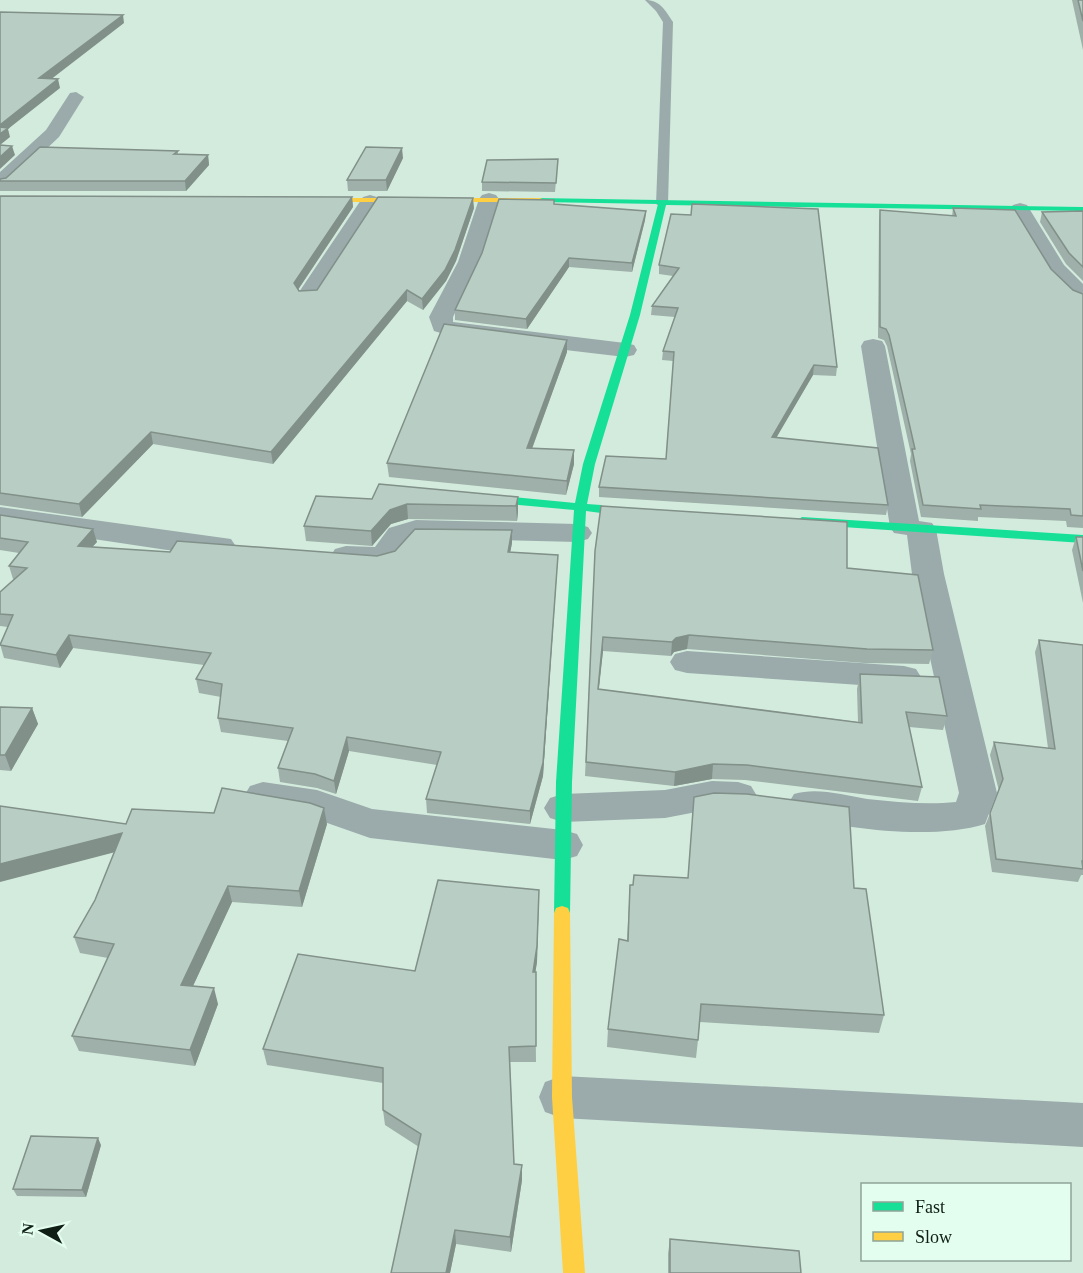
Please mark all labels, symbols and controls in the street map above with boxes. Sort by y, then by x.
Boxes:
legend [861,1183,1071,1261]
text: Fast [915,1197,945,1217]
north arrow [12,1201,72,1261]
text: N [18,1222,37,1236]
text: Slow [915,1227,952,1247]

